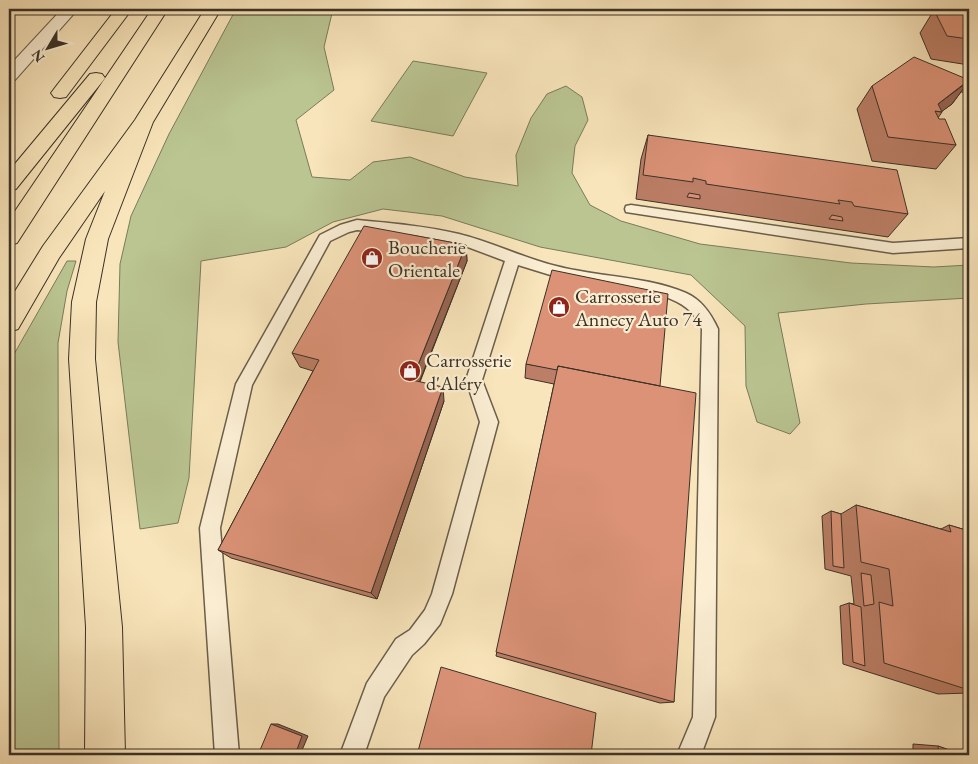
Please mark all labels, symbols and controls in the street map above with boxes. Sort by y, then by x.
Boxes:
north arrow [22,22,72,72]
text: N [27,45,48,66]
place label: Boucherie Orientale [388,234,466,283]
shop icon: Boucherie Orientale [360,246,384,270]
place label: Carrosserie Annecy Auto 74 [574,283,702,332]
shop icon: Carrosserie Annecy Auto 74 [547,295,571,319]
place label: Carrosserie d'Aléry [426,347,512,396]
shop icon: Carrosserie d'Aléry [398,359,422,383]

